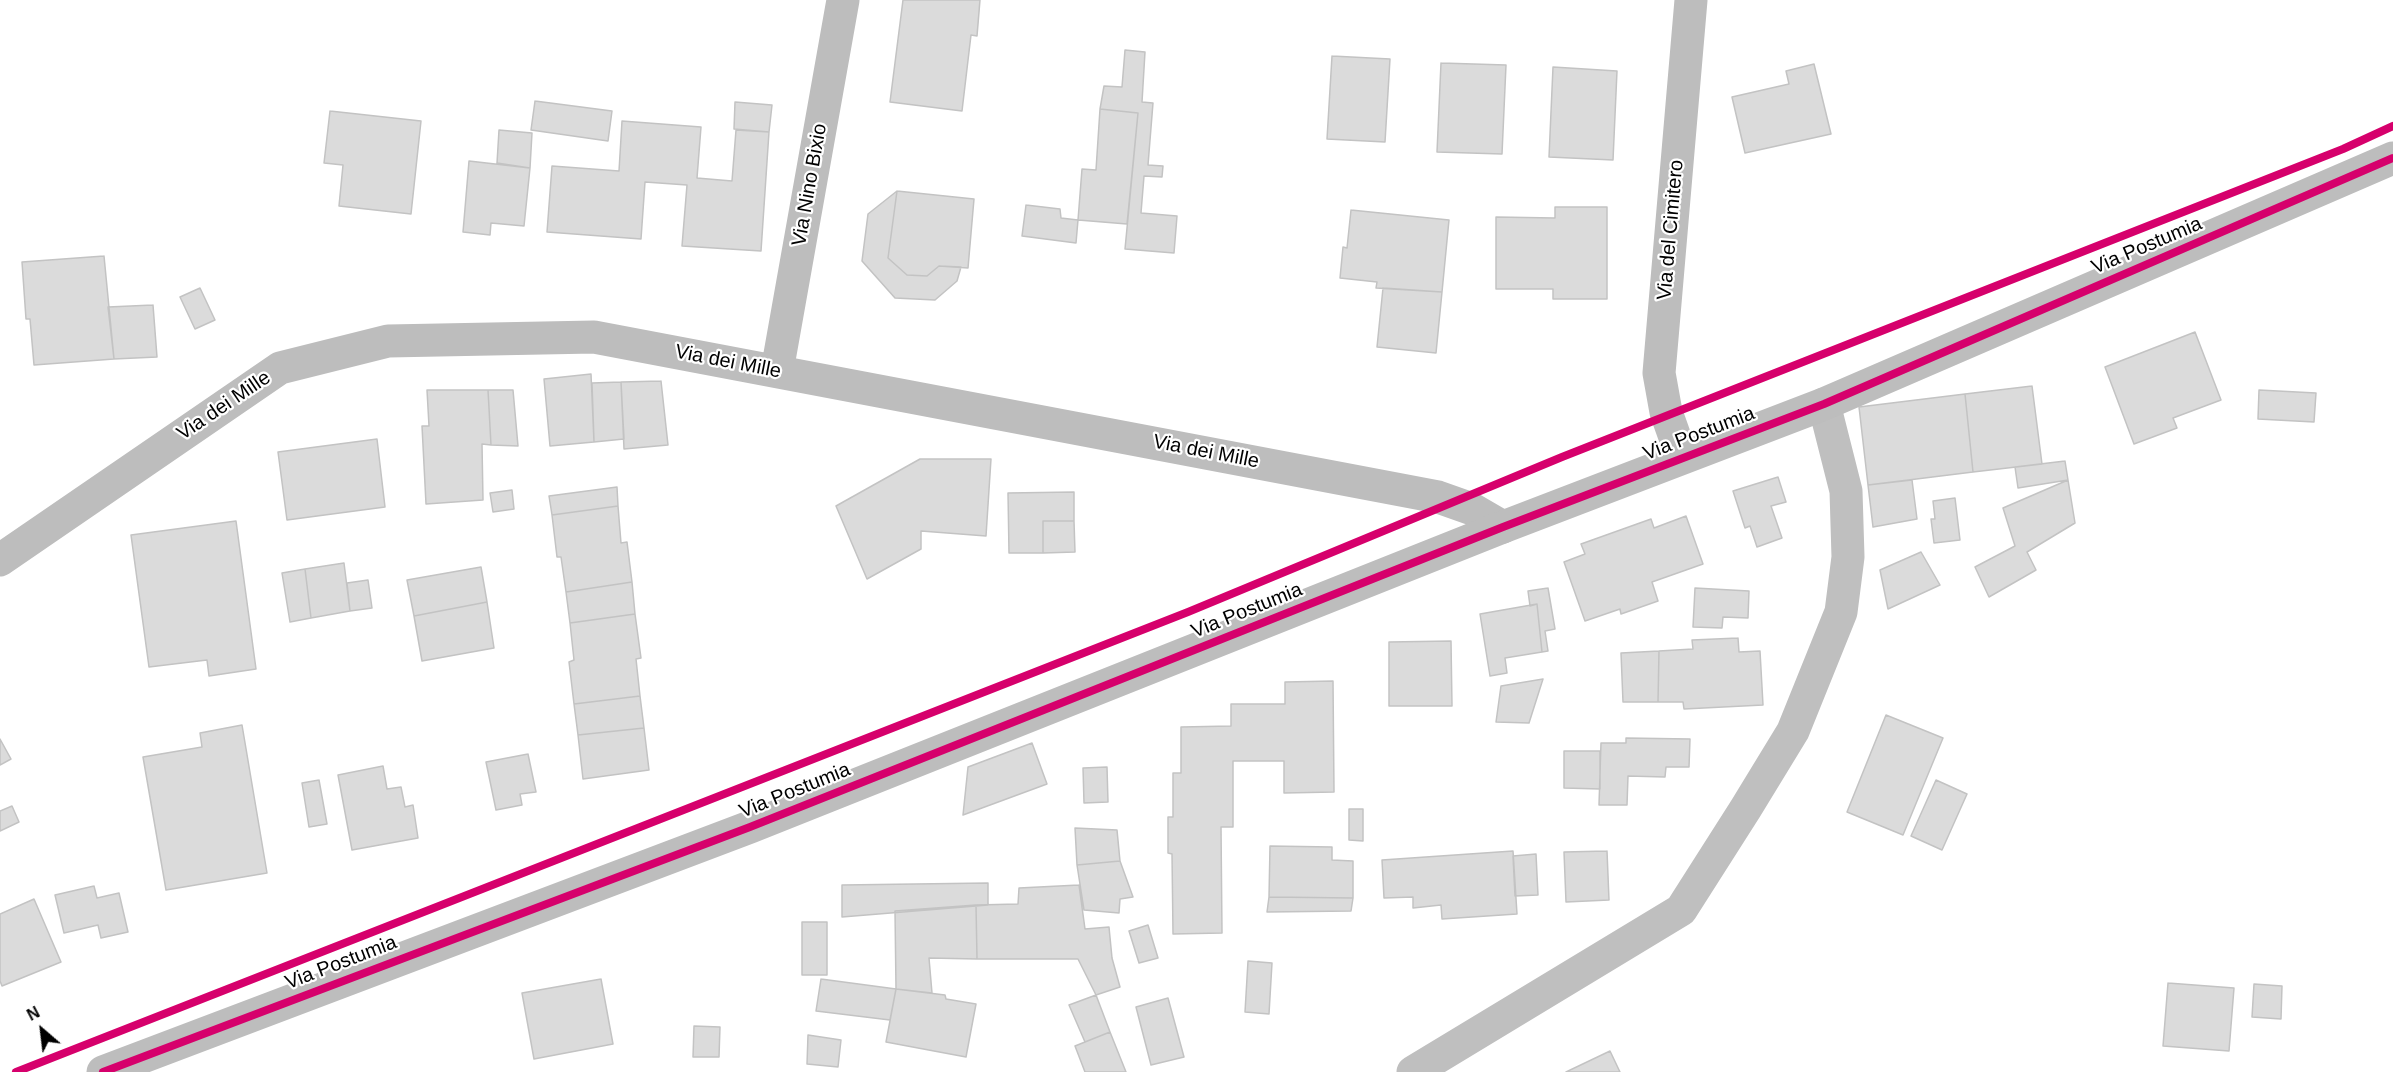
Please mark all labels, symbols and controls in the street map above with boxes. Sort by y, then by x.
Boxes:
street label: Via Nino Bixio [787,122,833,248]
street label: Via del Cimitero [1653,159,1689,301]
street label: Via Postumia [2088,212,2206,280]
street label: Via dei Mille [673,340,783,384]
street label: Via dei Mille [173,366,275,446]
street label: Via Postumia [1640,402,1758,466]
street label: Via dei Mille [1151,430,1261,474]
street label: Via Postumia [1188,578,1306,644]
street label: Via Postumia [736,758,854,824]
street label: Via Postumia [282,931,400,995]
north arrow [12,1000,72,1060]
text: N [24,1003,42,1024]

